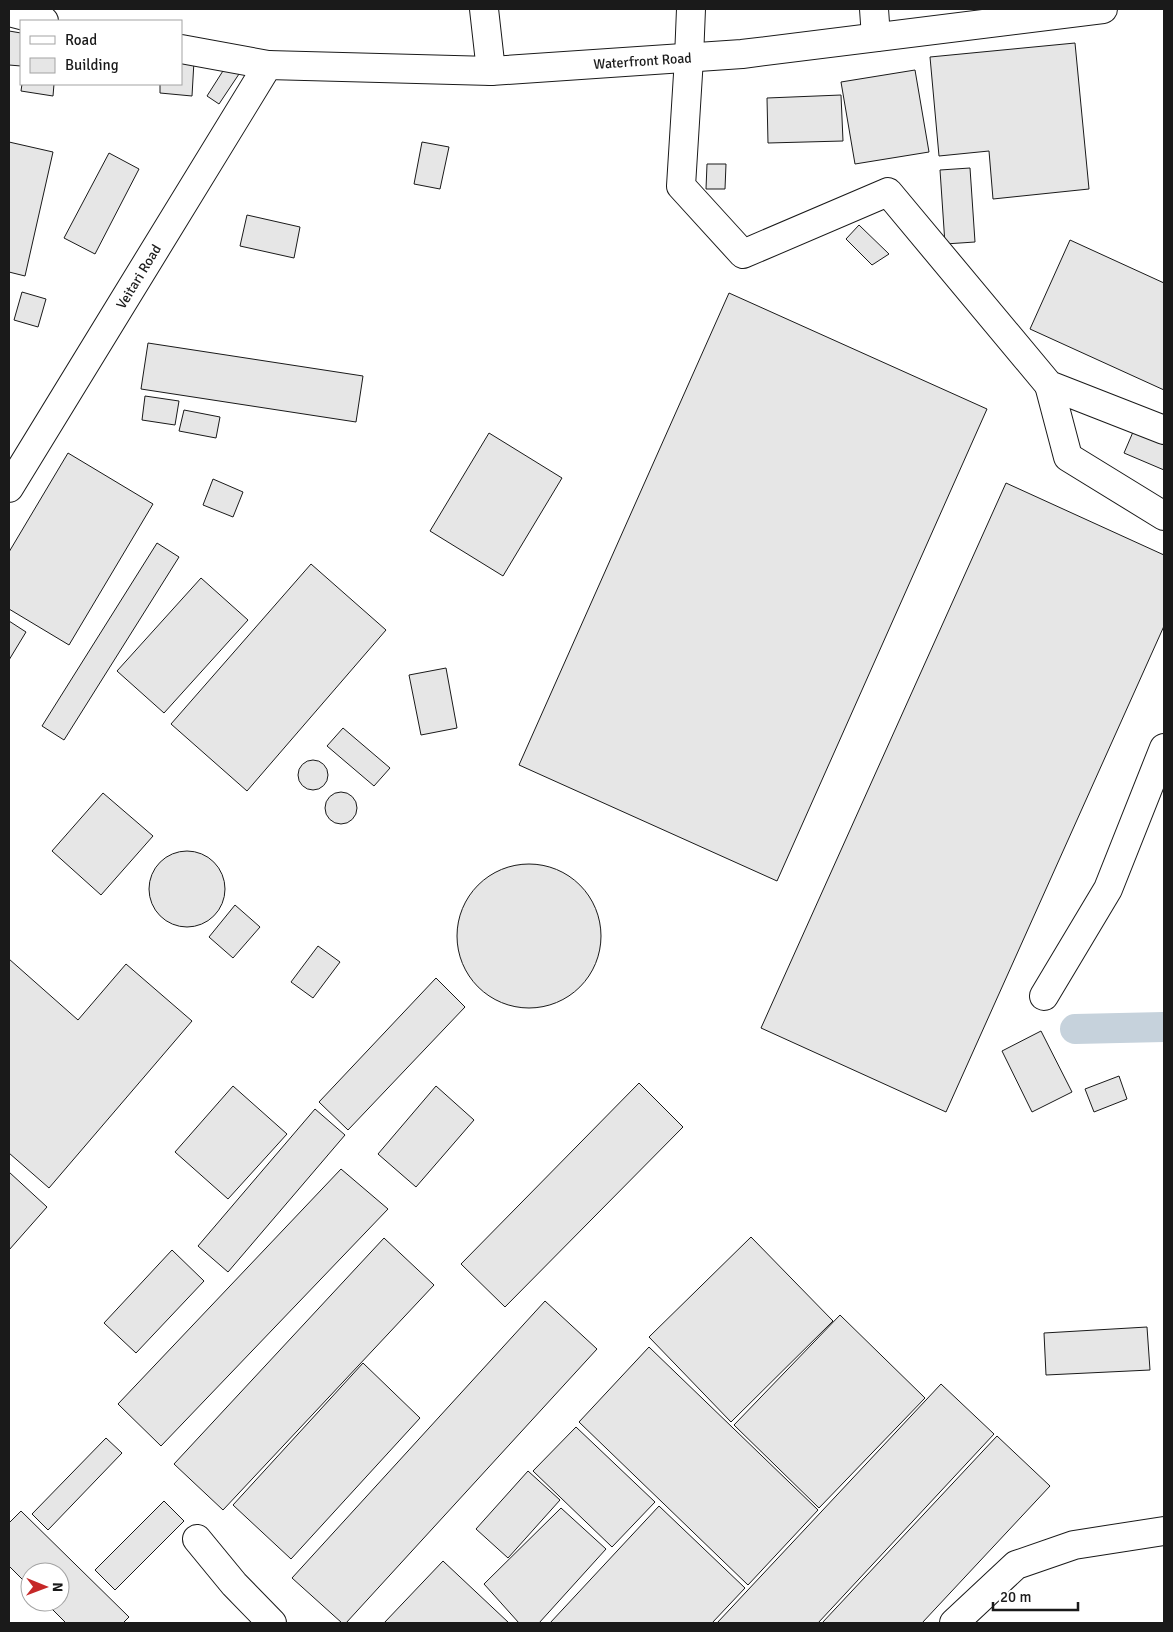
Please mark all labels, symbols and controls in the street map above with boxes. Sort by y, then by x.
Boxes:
legend [20,20,182,85]
text: Road [65,31,97,49]
street label: Waterfront Road [593,49,692,73]
text: Building [65,56,119,74]
street label: Veitari Road [112,241,165,312]
north arrow [20,1562,70,1612]
scale bar [993,1580,1078,1612]
text: N [49,1582,66,1592]
text: 20 m [1000,1588,1031,1606]

